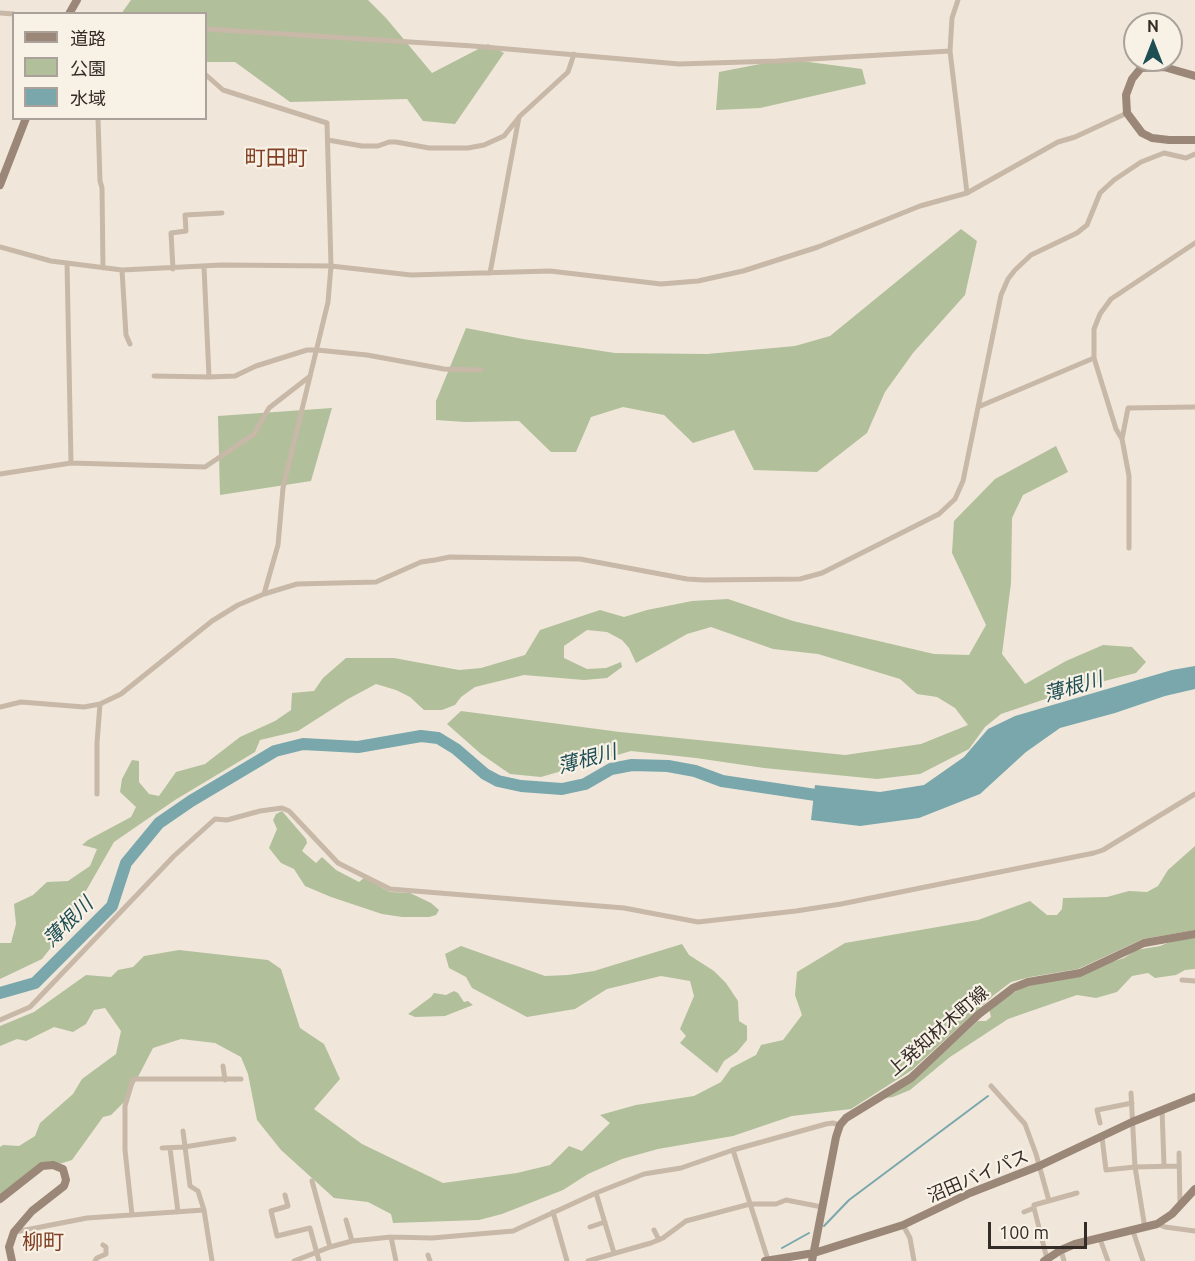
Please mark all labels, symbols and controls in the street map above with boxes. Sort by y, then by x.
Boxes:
legend [12,12,207,120]
north arrow [1123,12,1183,72]
text: N [1147,17,1159,35]
text: 道路 [70,28,106,48]
text: 公園 [70,58,106,78]
text: 水域 [70,88,106,108]
district label: 町田町 [245,145,307,171]
water label: 薄根川 [1041,667,1105,707]
water label: 薄根川 [555,740,619,778]
water label: 薄根川 [38,892,98,952]
street label: 上発知材木町線 [883,982,993,1080]
street label: 沼田バイパス [924,1145,1032,1207]
scale bar [991,1210,1090,1248]
text: 100 m [999,1222,1049,1242]
district label: 柳町 [22,1229,64,1255]

